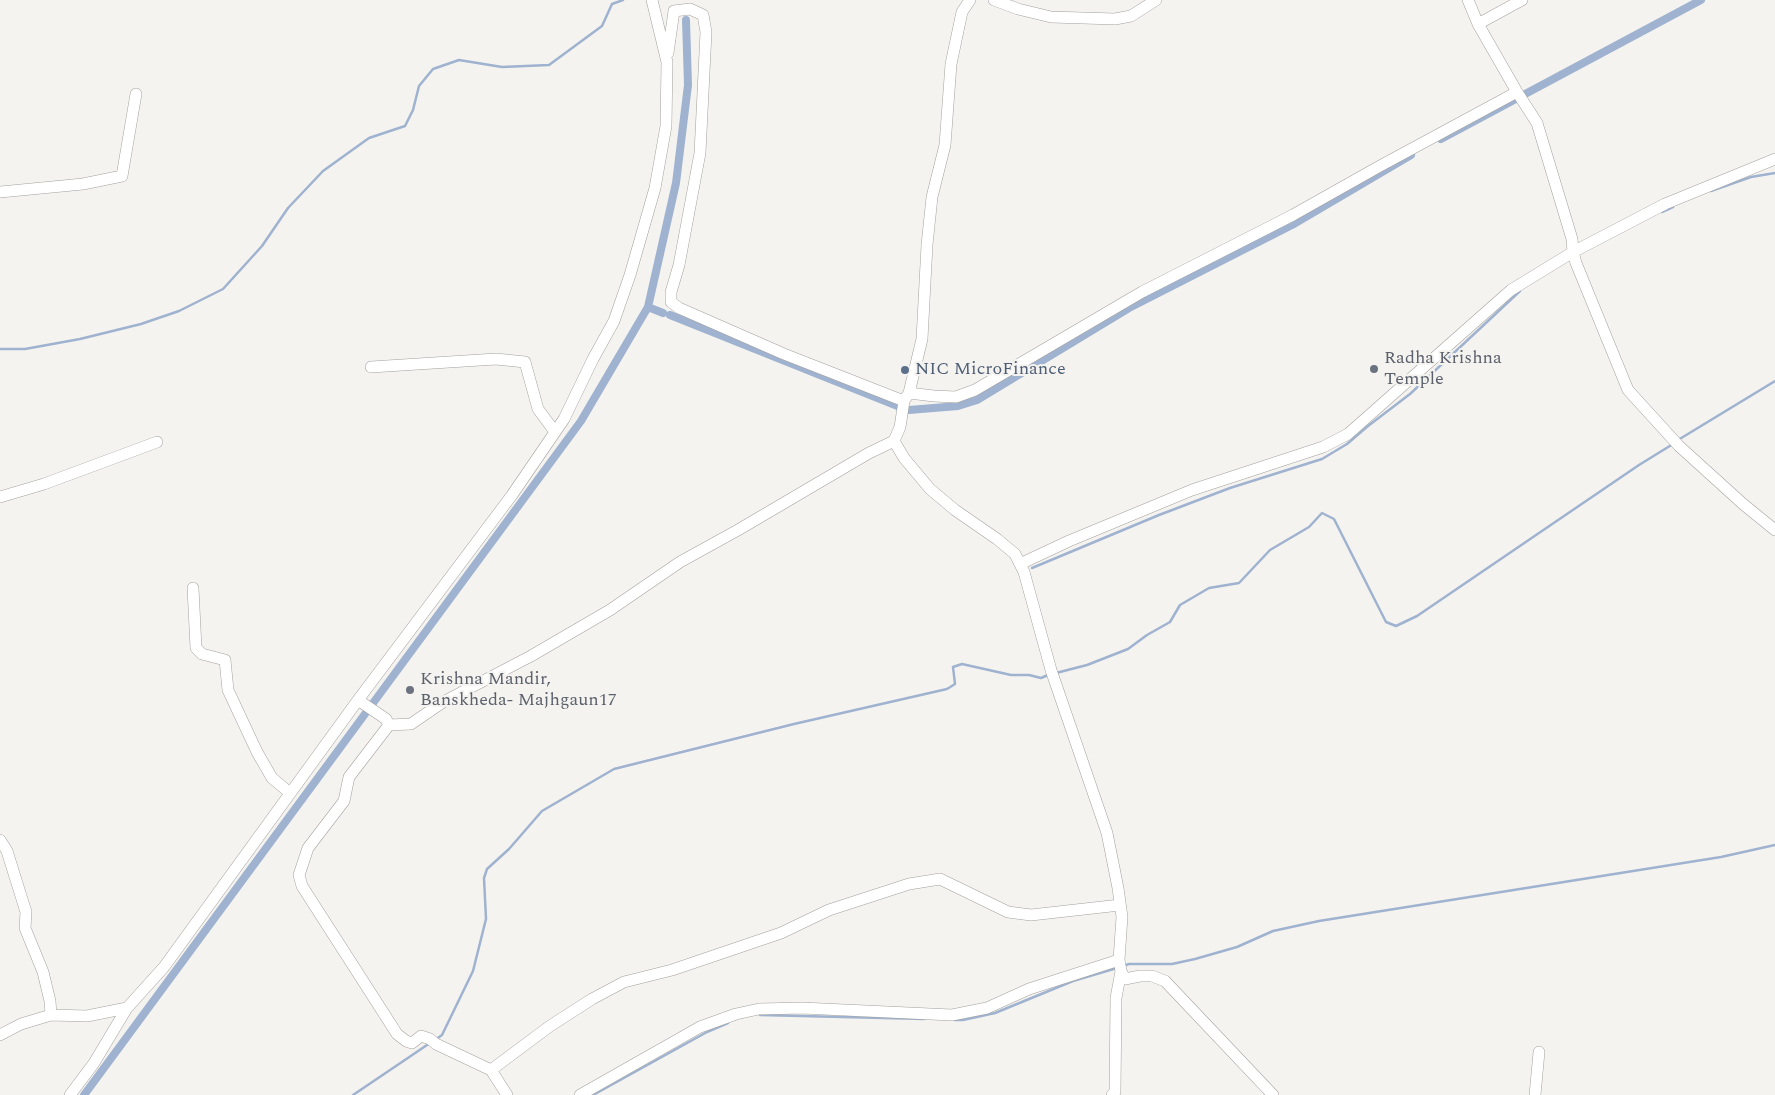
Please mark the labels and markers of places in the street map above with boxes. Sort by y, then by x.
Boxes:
place label: Radha Krishna Temple [1384,348,1502,390]
place label: NIC MicroFinance [915,359,1066,381]
marker: Radha Krishna Temple [1368,363,1380,375]
marker: NIC MicroFinance [899,364,911,376]
place label: Krishna Mandir, Banskheda- Majhgaun17 [420,669,617,712]
marker: Krishna Mandir, Banskheda- Majhgaun17 [404,684,416,696]

